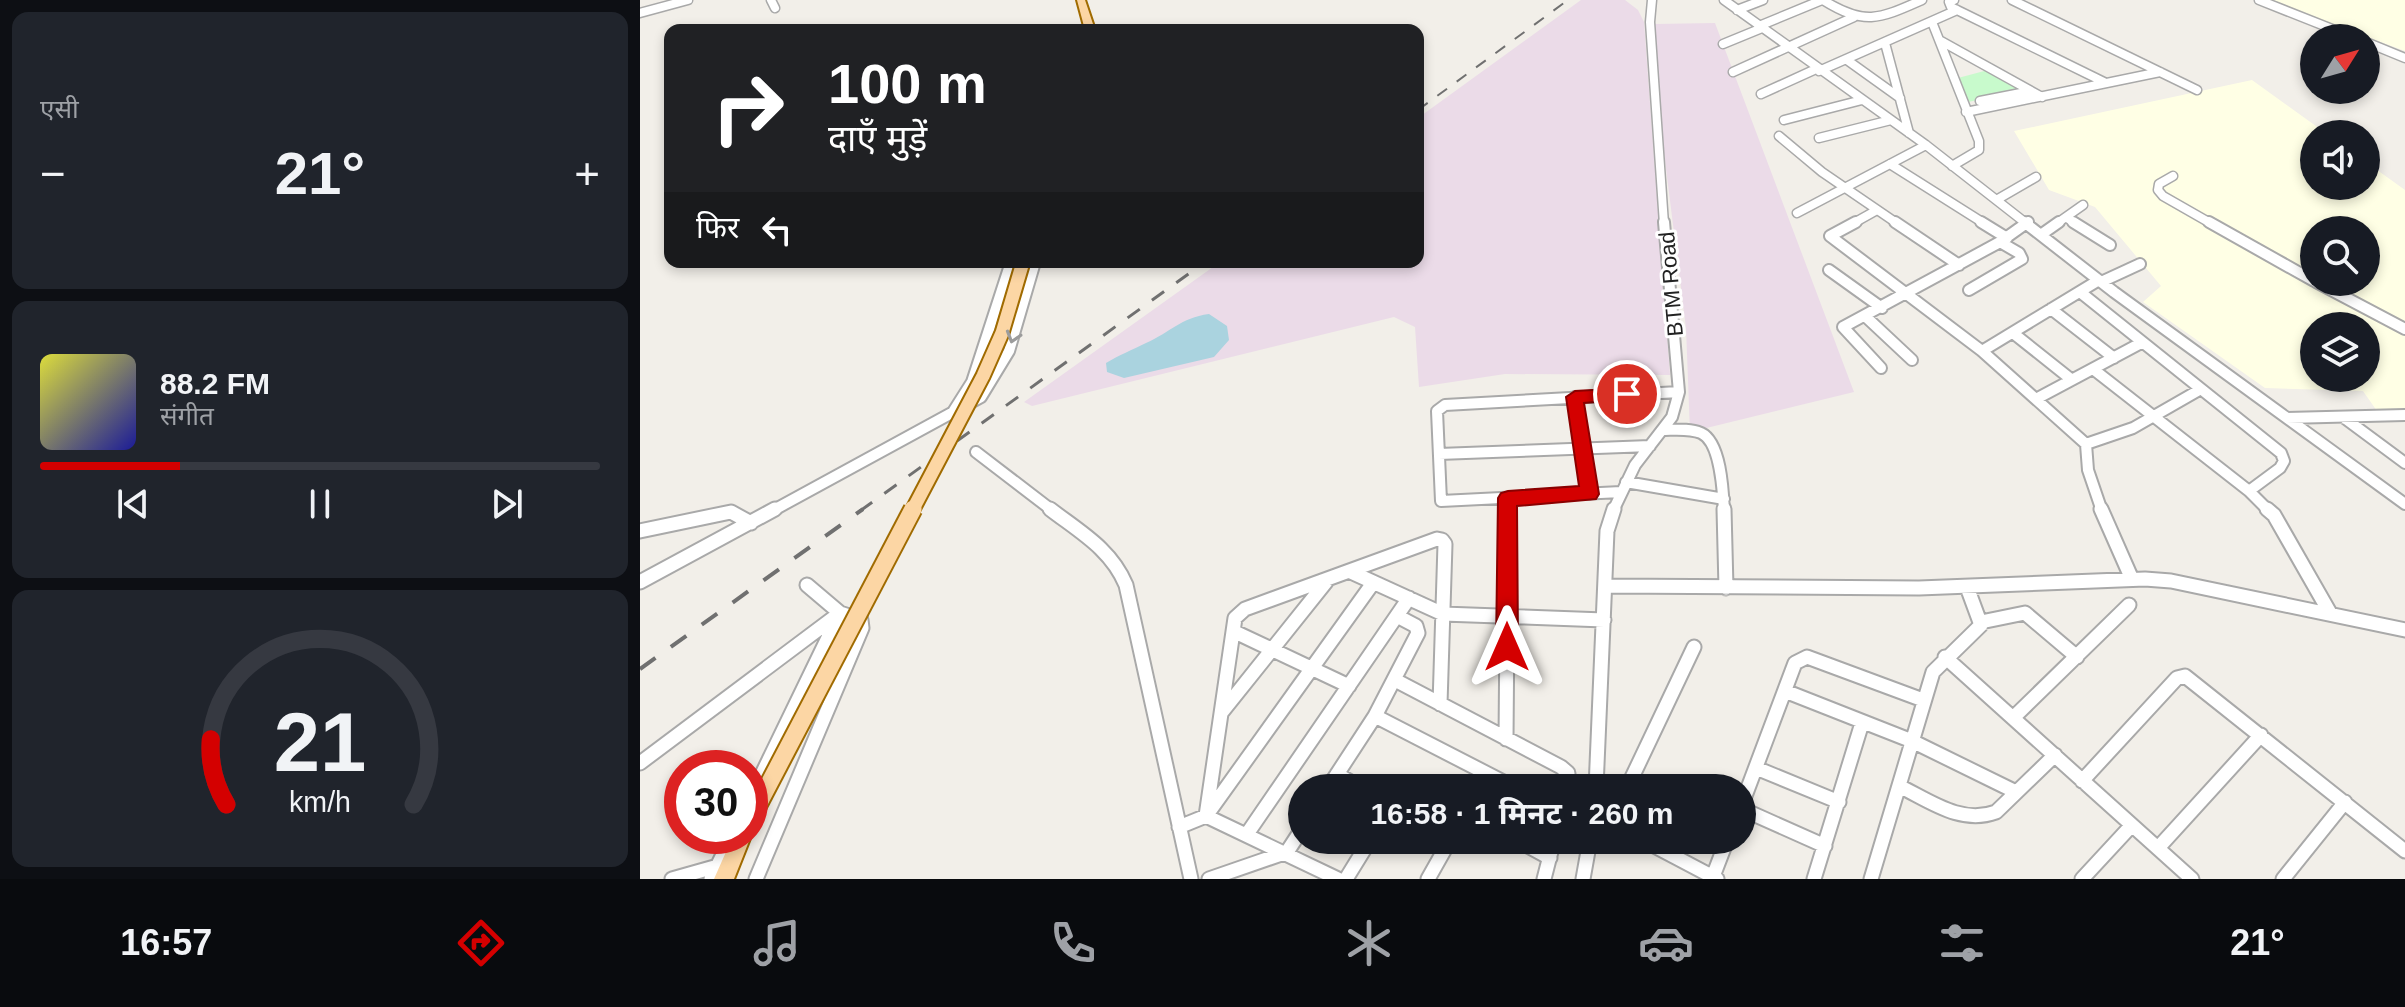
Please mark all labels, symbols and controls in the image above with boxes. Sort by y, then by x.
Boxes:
north arrow [2300,24,2380,104]
map controls [2300,24,2380,392]
text: 100 m [828,52,987,115]
icon: right [696,56,800,160]
text: एसी [40,94,79,124]
text: दाएँ मुड़ें [828,118,927,159]
button: sound [2300,120,2380,200]
text: 21° [275,140,365,207]
text: − [40,149,66,198]
text: + [574,149,600,198]
icon: left [755,208,799,252]
text: फिर [696,211,739,244]
button: search [2300,216,2380,296]
street label: BTM Road [1654,231,1688,337]
button: layers [2300,312,2380,392]
one-way arrow [1006,329,1022,343]
pin [1593,360,1661,428]
text: 88.2 FM [160,367,270,400]
icon: arrive [1605,372,1649,416]
text: संगीत [160,401,214,431]
icon: previous [111,482,155,526]
icon: pause [298,482,342,526]
icon: next [485,482,529,526]
position arrow [1465,605,1549,689]
text: 21 [274,695,366,788]
speed limit sign: 30 [664,750,768,854]
text: km/h [289,786,351,818]
text: 16:58 · 1 मिनट · 260 m [1370,797,1674,830]
icon: directions [453,915,509,971]
icon: music [749,915,805,971]
icon: phone [1045,915,1101,971]
icon: climate [1341,915,1397,971]
icon: car [1638,915,1694,971]
icon: filters [1934,915,1990,971]
text: 16:57 [120,922,212,963]
text: 21° [2230,922,2285,963]

